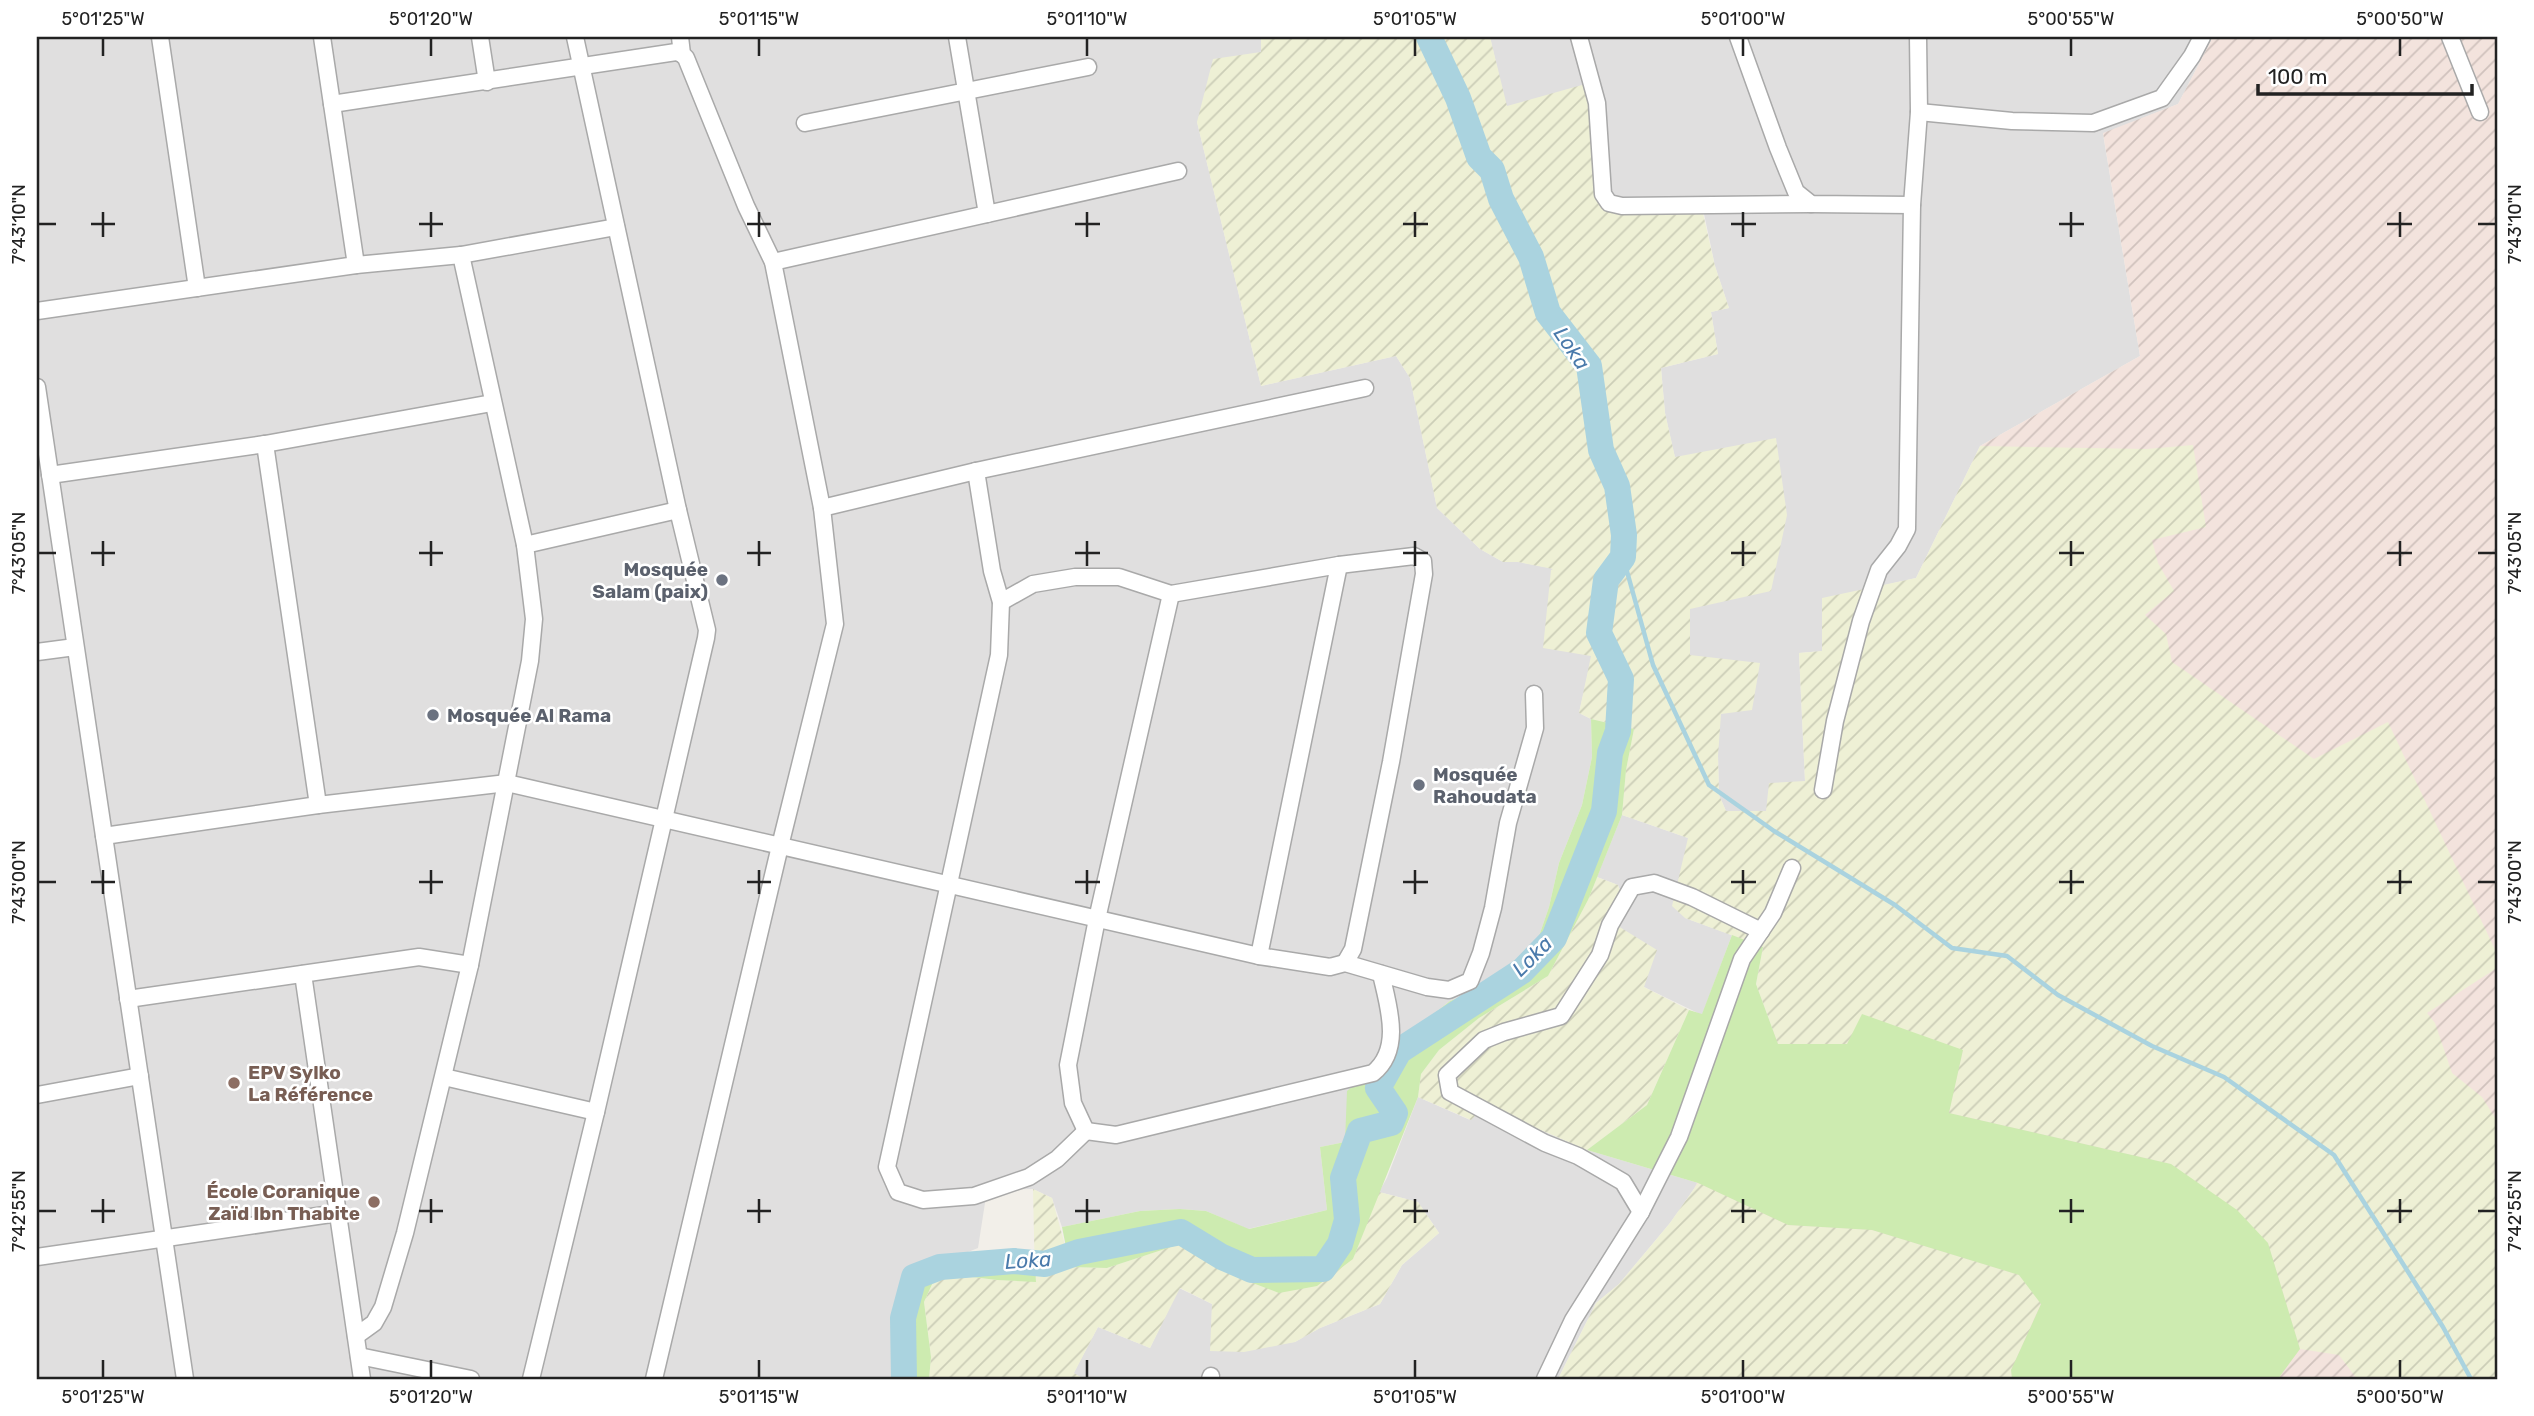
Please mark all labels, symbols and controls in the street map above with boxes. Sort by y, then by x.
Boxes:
text: 5°01'25"W [61,8,145,30]
text: 5°01'20"W [389,8,473,30]
text: 5°01'15"W [719,8,799,30]
text: 5°01'10"W [1046,8,1128,30]
text: 5°01'05"W [1373,8,1457,30]
text: 5°01'00"W [1701,8,1785,30]
text: 5°00'55"W [2028,8,2115,30]
text: 5°00'50"W [2356,8,2444,30]
scale bar [2258,52,2471,96]
text: 100 m [2268,64,2327,89]
text: 7°43'10"N [8,184,30,264]
text: 7°43'10"N [2504,184,2526,264]
water label: Loka [1549,322,1595,374]
text: 7°43'05"N [8,512,30,594]
text: 7°43'05"N [2504,512,2526,594]
place label: Mosquée Salam (paix) [592,558,708,603]
marker: Mosquée Salam (paix) [714,572,730,588]
place label: Mosquée Al Rama [447,704,611,727]
marker: Mosquée Al Rama [425,707,441,723]
place label: Mosquée Rahoudata [1433,763,1537,808]
marker: Mosquée Rahoudata [1411,777,1427,793]
text: 7°43'00"N [8,840,30,924]
text: 7°43'00"N [2504,840,2526,924]
water label: Loka [1507,931,1557,981]
place label: EPV Sylko La Référence [248,1061,373,1106]
marker: EPV Sylko La Référence [226,1075,242,1091]
text: 7°42'55"N [8,1170,30,1252]
text: 7°42'55"N [2504,1170,2526,1252]
place label: École Coranique Zaïd Ibn Thabite [207,1180,360,1225]
marker: École Coranique Zaïd Ibn Thabite [366,1194,382,1210]
water label: Loka [1004,1246,1052,1274]
text: 5°01'25"W [61,1386,145,1408]
text: 5°01'20"W [389,1386,473,1408]
text: 5°01'15"W [719,1386,799,1408]
text: 5°01'10"W [1046,1386,1128,1408]
text: 5°01'05"W [1373,1386,1457,1408]
text: 5°01'00"W [1701,1386,1785,1408]
text: 5°00'55"W [2028,1386,2115,1408]
text: 5°00'50"W [2356,1386,2444,1408]

